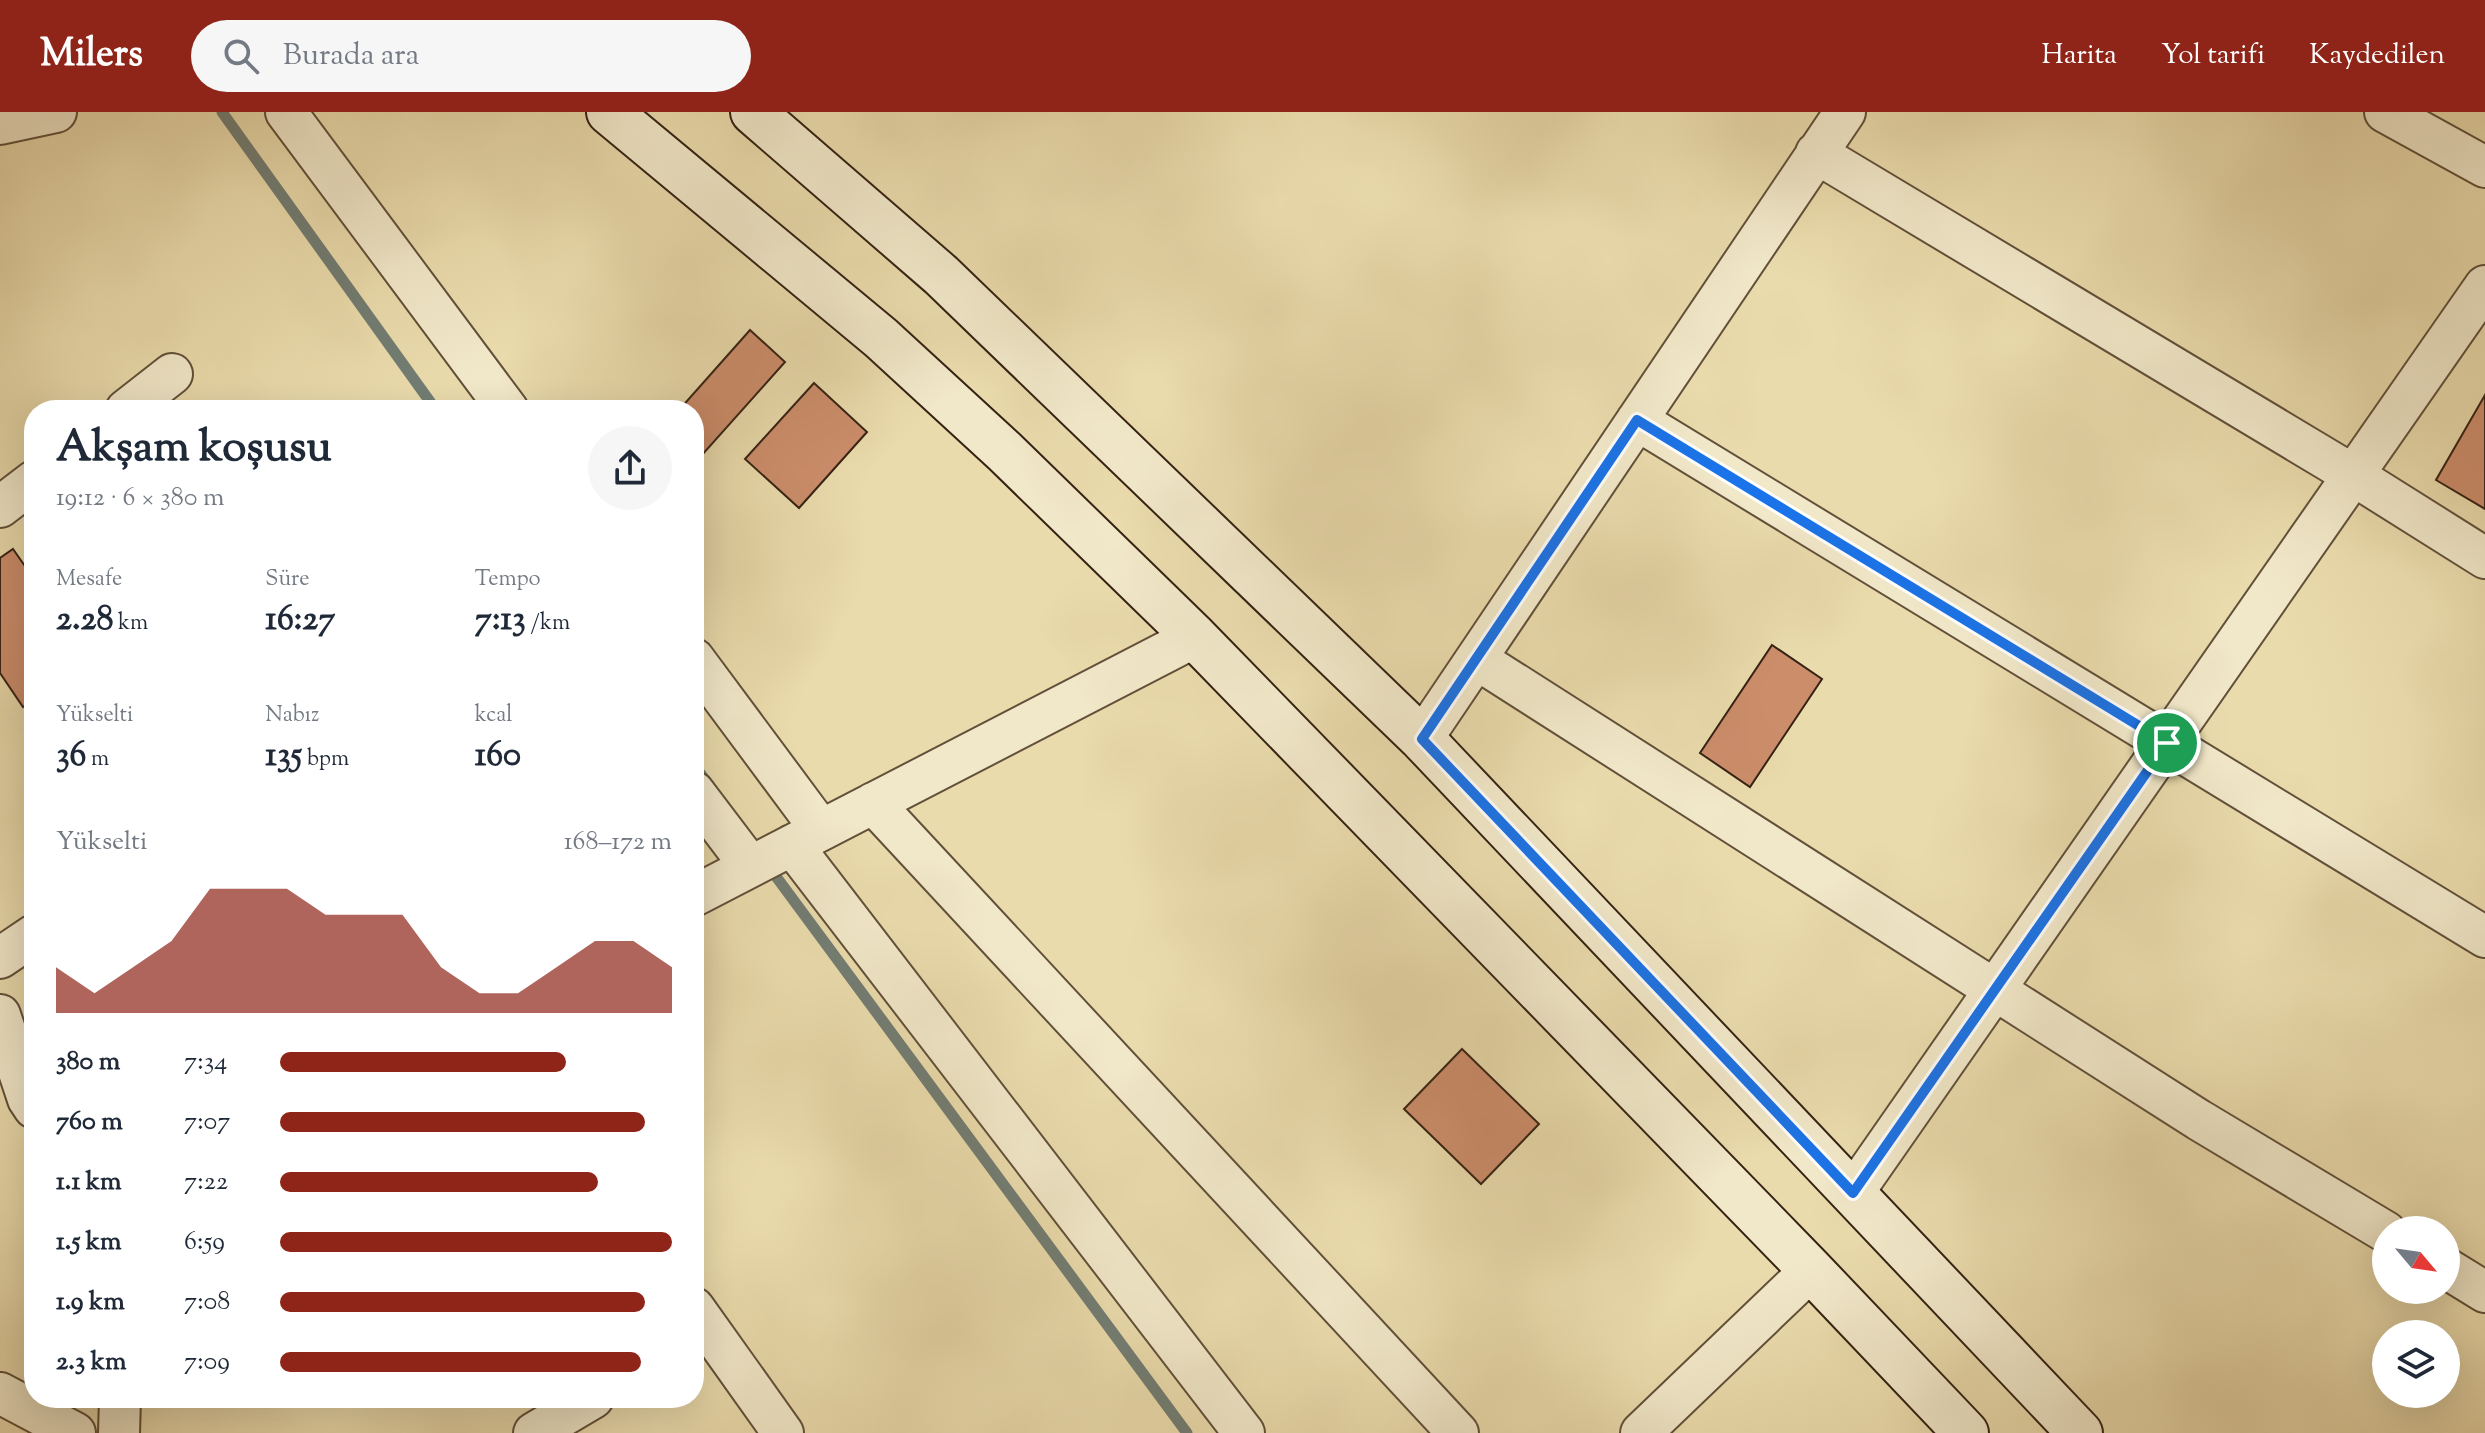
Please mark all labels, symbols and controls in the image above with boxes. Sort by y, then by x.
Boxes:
search box [191,20,751,92]
text: Milers [40,29,143,83]
icon: search [219,34,263,78]
text: Burada ara [283,35,419,78]
text: Harita [2042,36,2117,76]
text: Yol tarifi [2161,36,2265,76]
text: Kaydedilen [2309,36,2445,76]
text: Akşam koşusu [56,418,332,481]
button: share [588,426,672,510]
text: 19:12 · 6 × 380 m [56,480,225,517]
text: Mesafe [56,564,122,596]
text: Süre [265,564,310,596]
text: Tempo [475,564,541,596]
text: 2.28 [56,596,113,645]
text: 16:27 [265,596,335,645]
text: 7:13 [475,596,526,645]
text: km [113,608,148,640]
text: /km [526,608,570,640]
text: Yükselti [56,700,133,732]
text: Nabız [265,700,319,732]
text: kcal [475,700,512,732]
pin [2133,709,2201,777]
icon: arrive [2145,721,2189,765]
text: 36 [56,732,86,781]
text: 135 [265,732,302,781]
text: 160 [475,732,521,781]
text: m [86,744,109,776]
text: bpm [302,744,349,776]
text: Yükselti [56,824,147,861]
text: 168–172 m [564,824,672,861]
text: 380 m [56,1044,120,1081]
text: 7:34 [184,1044,227,1081]
text: 760 m [56,1104,123,1141]
text: 7:07 [184,1104,230,1141]
text: 1.1 km [56,1164,121,1201]
text: 7:22 [184,1164,228,1201]
north arrow [2372,1216,2460,1304]
map controls [2372,1216,2460,1408]
text: 1.5 km [56,1224,122,1261]
text: 6:59 [184,1224,225,1261]
text: 1.9 km [56,1284,125,1321]
text: 7:08 [184,1284,230,1321]
button: layers [2372,1320,2460,1408]
text: 2.3 km [56,1344,126,1381]
text: 7:09 [184,1344,230,1381]

